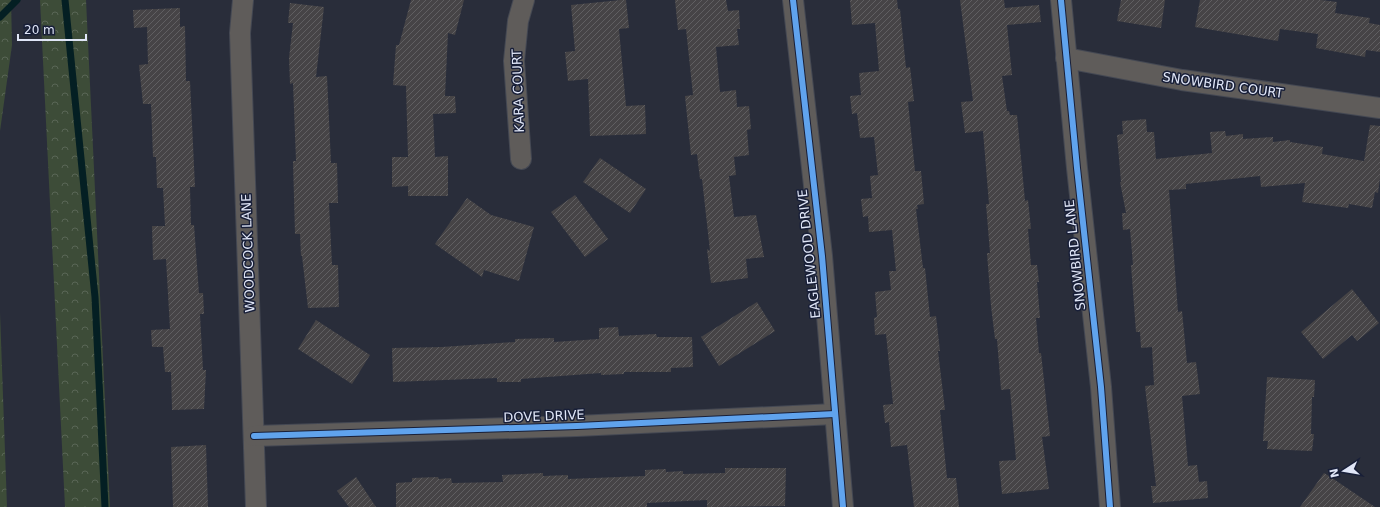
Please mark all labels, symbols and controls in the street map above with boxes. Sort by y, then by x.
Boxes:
scale bar [18,16,86,42]
text: 20 m [24,23,55,37]
street label: KARA COURT [509,49,527,133]
street label: SNOWBIRD COURT [1162,69,1284,101]
street label: EAGLEWOOD DRIVE [795,189,823,319]
street label: WOODCOCK LANE [238,193,258,313]
street label: SNOWBIRD LANE [1062,199,1088,311]
street label: DOVE DRIVE [503,407,585,425]
north arrow [1324,451,1364,491]
text: N [1327,467,1342,479]

